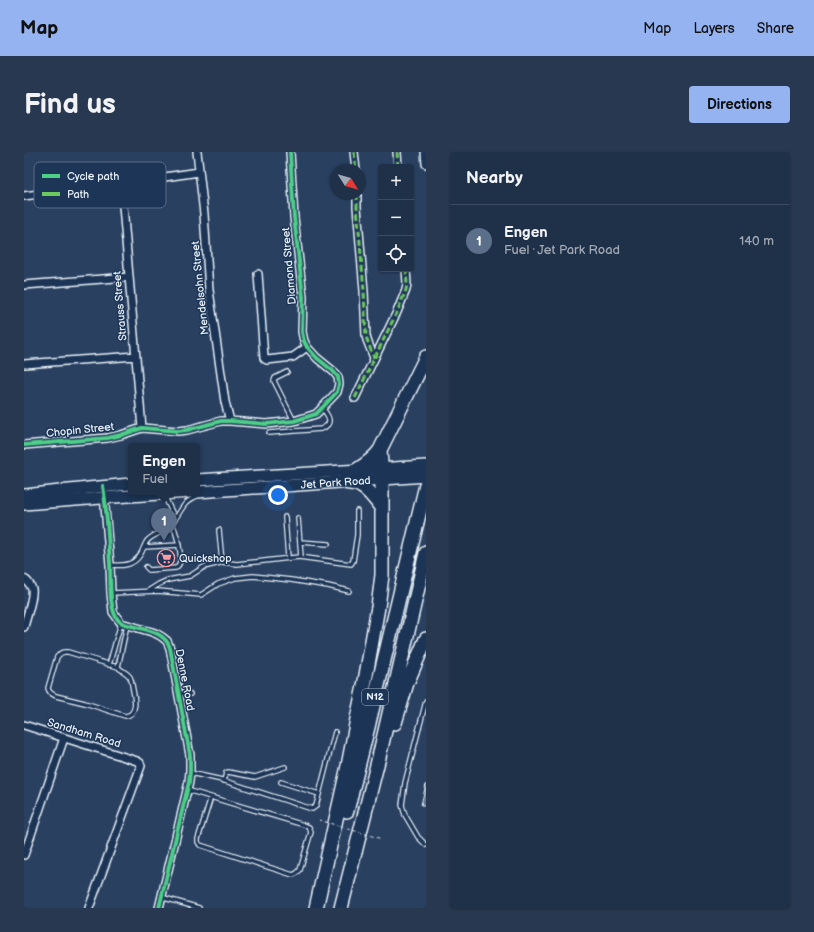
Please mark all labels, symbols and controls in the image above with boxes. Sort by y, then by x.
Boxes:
text: Map [20,17,58,40]
text: Map [643,20,671,37]
text: Layers [693,20,735,37]
text: Share [757,20,794,37]
button: Directions [689,86,790,123]
text: Find us [24,88,116,121]
legend [34,162,166,208]
north arrow [330,164,366,200]
map controls [378,164,414,272]
button: + [378,164,414,200]
text: Nearby [466,168,523,188]
text: Cycle path [67,170,119,183]
text: Path [67,188,89,201]
button: − [378,200,414,236]
text: Engen [504,223,548,242]
street label: Diamond Street [279,226,299,305]
text: 1 [476,233,482,249]
text: 140 m [739,233,774,249]
button: locate [378,236,414,272]
street label: Mendelsohn Street [189,240,211,336]
text: Fuel · Jet Park Road [504,242,620,258]
street label: Strauss Street [110,270,130,341]
street label: Chopin Street [45,420,115,440]
popup [128,443,200,495]
text: Engen [142,452,186,471]
text: Fuel [142,471,168,487]
street label: Jet Park Road [300,473,371,491]
your location [268,485,288,505]
pin: 1 [151,508,177,541]
supermarket icon: Quickshop [156,548,176,568]
place label: Quickshop [179,552,232,565]
street label: Denne Road [173,648,197,712]
road number: N12 [362,689,388,705]
street label: Sandham Road [46,716,122,750]

